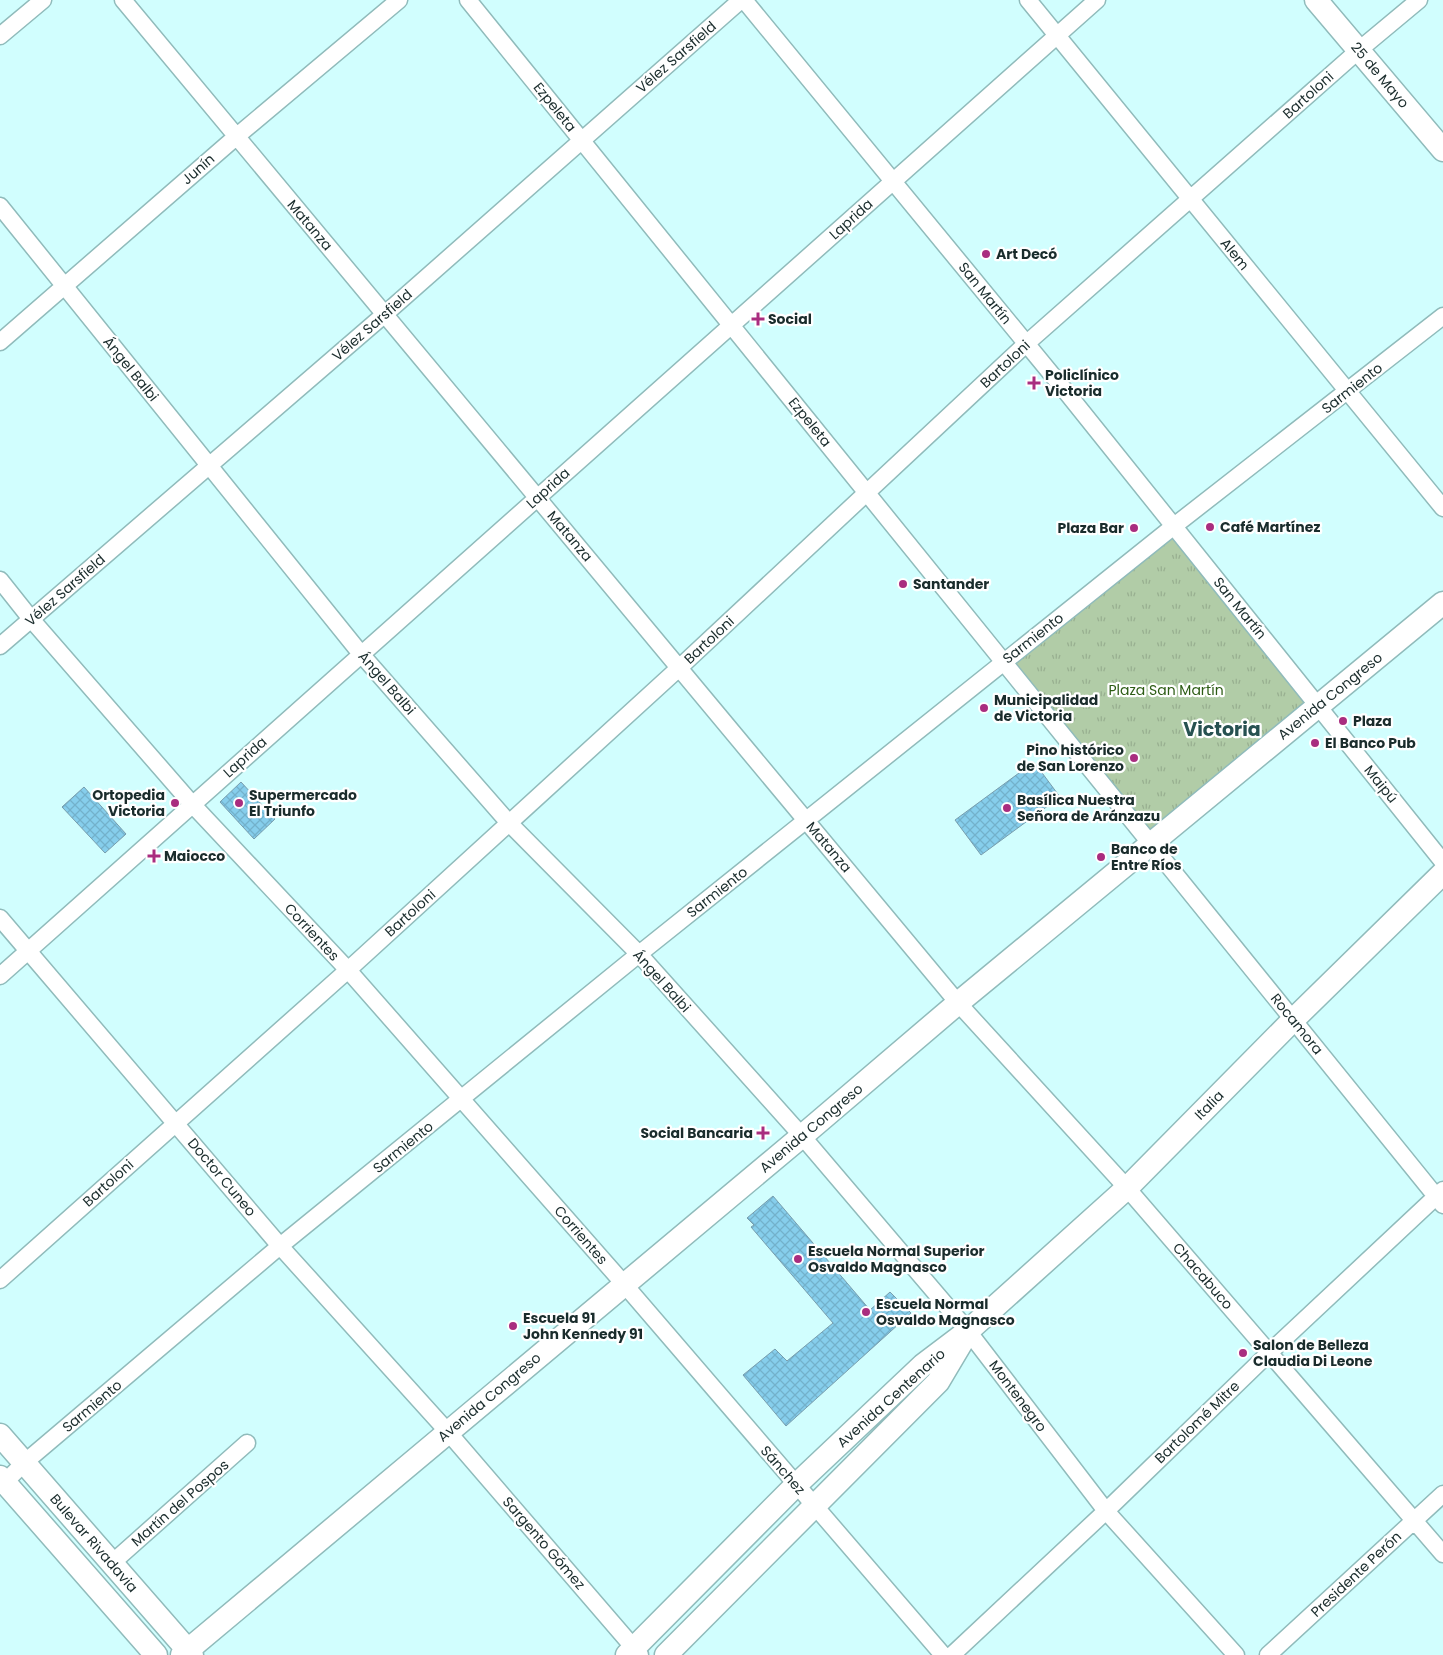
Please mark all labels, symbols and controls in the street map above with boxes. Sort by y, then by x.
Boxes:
street label: Vélez Sarsfield [632,17,720,97]
street label: 25 de Mayo [1346,38,1414,112]
street label: Bartoloni [1278,67,1338,123]
street label: Ezpeleta [529,78,581,136]
street label: Junín [177,149,219,189]
street label: Laprida [825,194,877,244]
street label: Matanza [283,195,337,255]
street label: Alem [1216,234,1254,274]
place label: Art Decó [996,244,1057,264]
marker: Art Decó [980,248,992,260]
street label: San Martín [954,258,1016,328]
street label: Vélez Sarsfield [328,285,416,365]
place label: Social [768,309,812,329]
marker: Social [752,313,764,325]
street label: Ángel Balbi [99,332,163,406]
street label: Bartoloni [975,335,1035,393]
street label: Sarmiento [1317,358,1387,418]
place label: Policlínico Victoria [1045,365,1119,401]
marker: Policlínico Victoria [1027,376,1041,390]
street label: Ezpeleta [784,393,836,451]
street label: Laprida [522,463,574,513]
street label: Matanza [543,506,597,566]
place label: Café Martínez [1220,517,1320,537]
place label: Plaza Bar [1057,518,1124,538]
marker: Café Martínez [1204,521,1216,533]
marker: Plaza Bar [1128,522,1140,534]
street label: Vélez Sarsfield [21,550,109,630]
street label: San Martín [1209,573,1271,643]
place label: Santander [913,574,989,594]
marker: Santander [897,578,909,590]
street label: Sarmiento [998,608,1068,668]
street label: Bartoloni [679,611,739,669]
street label: Ángel Balbi [354,647,420,719]
street label: Avenida Congreso [1273,647,1387,744]
park label: Plaza San Martín [1108,680,1224,700]
place label: Municipalidad de Victoria [994,690,1098,726]
marker: Municipalidad de Victoria [978,702,990,714]
place label: Plaza [1353,711,1392,731]
marker: Plaza [1337,715,1349,727]
district label: Victoria [1183,716,1261,743]
street label: Laprida [219,732,271,782]
place label: El Banco Pub [1325,733,1416,753]
marker: El Banco Pub [1309,737,1321,749]
place label: Pino histórico de San Lorenzo [1017,740,1124,776]
marker: Pino histórico de San Lorenzo [1128,752,1140,764]
street label: Maipú [1360,761,1402,807]
place label: Ortopedia Victoria [92,785,165,821]
place label: Supermercado El Triunfo [249,785,357,821]
place label: Basílica Nuestra Señora de Aránzazu [1017,790,1160,826]
marker: Ortopedia Victoria [169,797,181,809]
marker: Supermercado El Triunfo [233,797,245,809]
marker: Basílica Nuestra Señora de Aránzazu [1001,802,1013,814]
street label: Matanza [802,817,856,877]
place label: Banco de Entre Ríos [1111,839,1182,875]
place label: Maiocco [164,846,225,866]
marker: Maiocco [148,850,160,862]
marker: Banco de Entre Ríos [1095,851,1107,863]
street label: Sarmiento [682,862,752,922]
street label: Bartoloni [380,885,440,941]
street label: Corrientes [280,899,344,965]
street label: Ángel Balbi [628,945,696,1017]
street label: Rocamora [1266,989,1328,1059]
street label: Avenida Congreso [755,1079,867,1177]
street label: Italia [1190,1086,1228,1124]
street label: Sarmiento [369,1116,437,1178]
place label: Social Bancaria [640,1123,753,1143]
marker: Social Bancaria [757,1127,769,1139]
street label: Doctor Cuneo [183,1134,261,1221]
street label: Bartoloni [78,1155,138,1211]
street label: Corrientes [550,1201,612,1269]
street label: Chacabuco [1168,1238,1238,1314]
place label: Escuela Normal Superior Osvaldo Magnasco [808,1241,985,1277]
marker: Escuela Normal Superior Osvaldo Magnasco [792,1253,804,1265]
place label: Escuela Normal Osvaldo Magnasco [876,1294,1015,1330]
marker: Escuela Normal Osvaldo Magnasco [860,1306,872,1318]
place label: Escuela 91 John Kennedy 91 [523,1308,643,1344]
marker: Escuela 91 John Kennedy 91 [507,1320,519,1332]
place label: Salon de Belleza Claudia Di Leone [1253,1335,1373,1371]
street label: Avenida Centenario [833,1344,949,1452]
marker: Salon de Belleza Claudia Di Leone [1237,1347,1249,1359]
street label: Avenida Congreso [433,1348,545,1446]
street label: Montenegro [984,1356,1052,1436]
street label: Sarmiento [58,1375,126,1437]
street label: Bartolomé Mitre [1150,1376,1244,1468]
street label: Sánchez [756,1441,810,1499]
street label: Martín del Pospos [127,1455,233,1551]
street label: Bulevar Rivadavia [45,1489,143,1597]
street label: Sargento Gómez [498,1492,590,1594]
street label: Presidente Perón [1306,1527,1406,1621]

